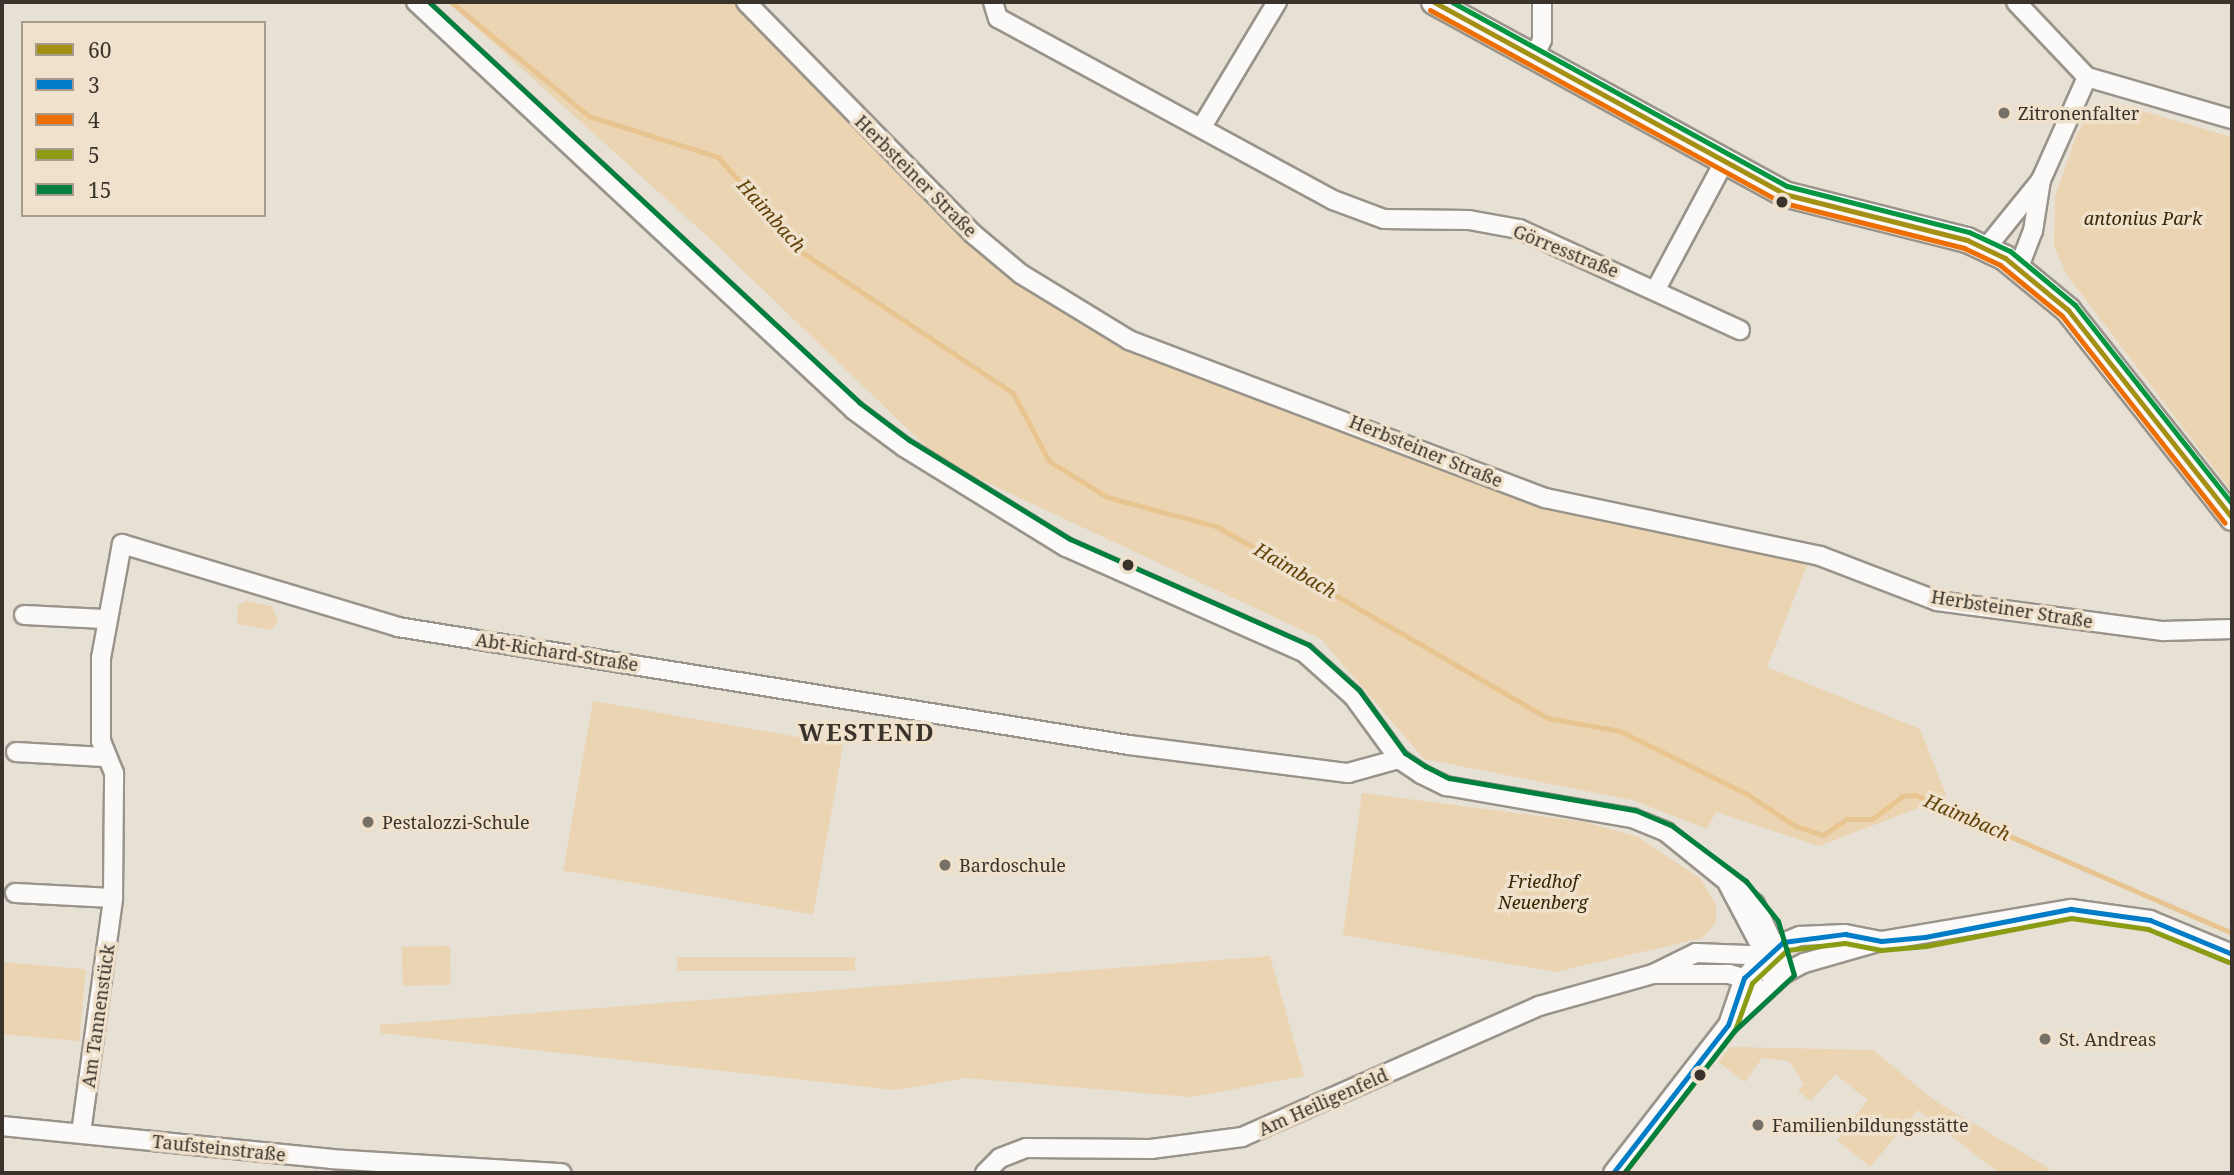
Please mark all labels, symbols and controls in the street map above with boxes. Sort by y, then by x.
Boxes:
legend [21,21,266,217]
text: 60 [88,36,111,64]
text: 3 [88,71,100,99]
place label: Zitronenfalter [2018,102,2139,124]
marker: Zitronenfalter [1996,105,2012,121]
text: 4 [88,106,100,134]
street label: Herbsteiner Straße [851,111,981,241]
text: 5 [88,141,100,169]
water label: Haimbach [732,174,810,258]
text: 15 [88,176,111,204]
unlabelled marker [1775,195,1789,209]
park label: antonius Park [2084,207,2202,229]
street label: Görresstraße [1510,220,1622,282]
street label: Herbsteiner Straße [1346,410,1506,492]
water label: Haimbach [1250,538,1340,604]
unlabelled marker [1121,558,1135,572]
street label: Herbsteiner Straße [1930,586,2094,632]
street label: Abt-Richard-Straße [474,628,640,676]
district label: WESTEND [799,718,935,746]
water label: Haimbach [1921,790,2013,846]
place label: Pestalozzi-Schule [382,811,530,833]
marker: Pestalozzi-Schule [360,814,376,830]
place label: Bardoschule [959,854,1066,876]
marker: Bardoschule [937,857,953,873]
park label: Friedhof Neuenberg [1498,871,1588,914]
street label: Am Tannenstück [77,943,119,1089]
place label: St. Andreas [2059,1028,2156,1050]
marker: St. Andreas [2037,1031,2053,1047]
street label: Am Heiligenfeld [1255,1064,1391,1140]
unlabelled marker [1693,1068,1707,1082]
place label: Familienbildungsstätte [1772,1114,1969,1136]
marker: Familienbildungsstätte [1750,1117,1766,1133]
street label: Taufsteinstraße [151,1130,287,1166]

